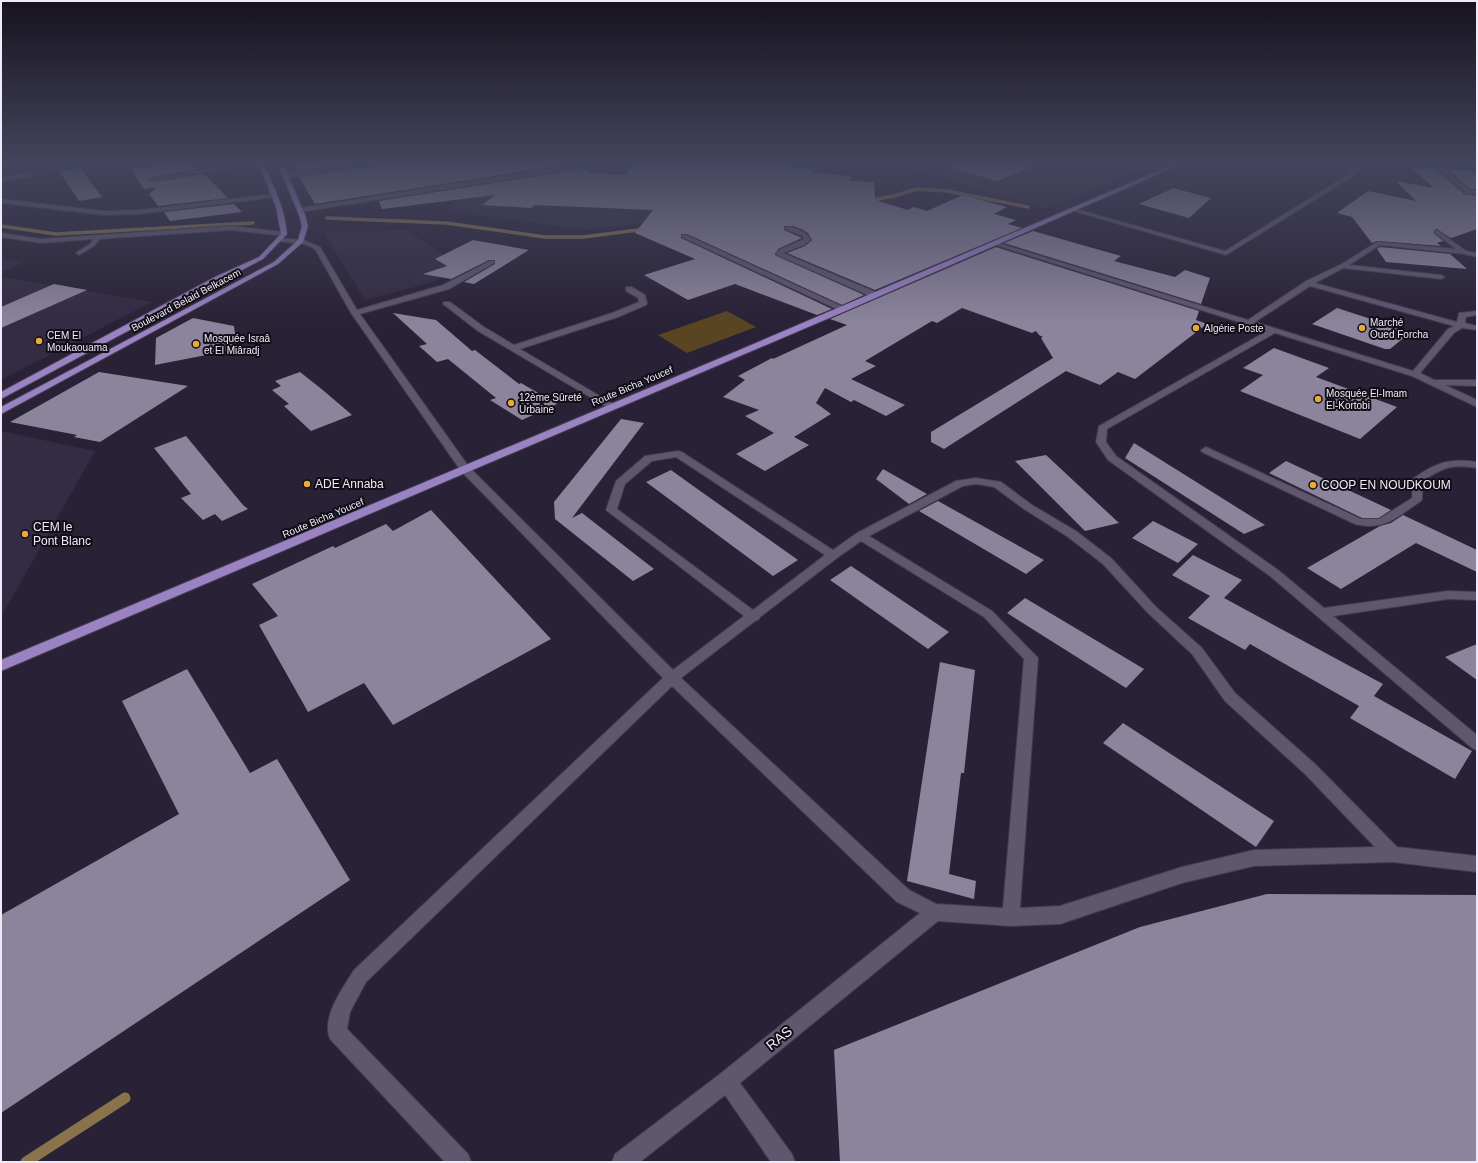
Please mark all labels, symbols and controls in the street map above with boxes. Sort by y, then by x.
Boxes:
street label: Boulevard Belaid Belkacem [129,266,243,334]
place label: Marché Oued Forcha [1370,317,1429,340]
marker: Algérie Poste [1191,323,1201,333]
place label: Algérie Poste [1204,323,1264,334]
marker: Marché Oued Forcha [1357,323,1367,333]
place label: CEM El Moukaouama [47,330,108,353]
place label: Mosquée Israâ et El Miâradj [204,333,271,356]
marker: CEM El Moukaouama [34,336,44,346]
marker: Mosquée Israâ et El Miâradj [191,339,201,349]
street label: Route Bicha Youcef [590,364,675,408]
place label: Mosquée El-Imam El-Kortobi [1326,388,1407,411]
place label: 12ème Sûreté Urbaine [519,392,582,415]
marker: Mosquée El-Imam El-Kortobi [1313,394,1323,404]
marker: 12ème Sûreté Urbaine [506,398,516,408]
place label: ADE Annaba [315,477,384,491]
place label: COOP EN NOUDKOUM [1321,478,1451,492]
marker: ADE Annaba [302,479,312,489]
marker: COOP EN NOUDKOUM [1308,480,1318,490]
street label: Route Bicha Youcef [281,496,366,540]
place label: CEM le Pont Blanc [33,520,91,548]
marker: CEM le Pont Blanc [20,529,30,539]
street label: RAS [763,1023,795,1053]

